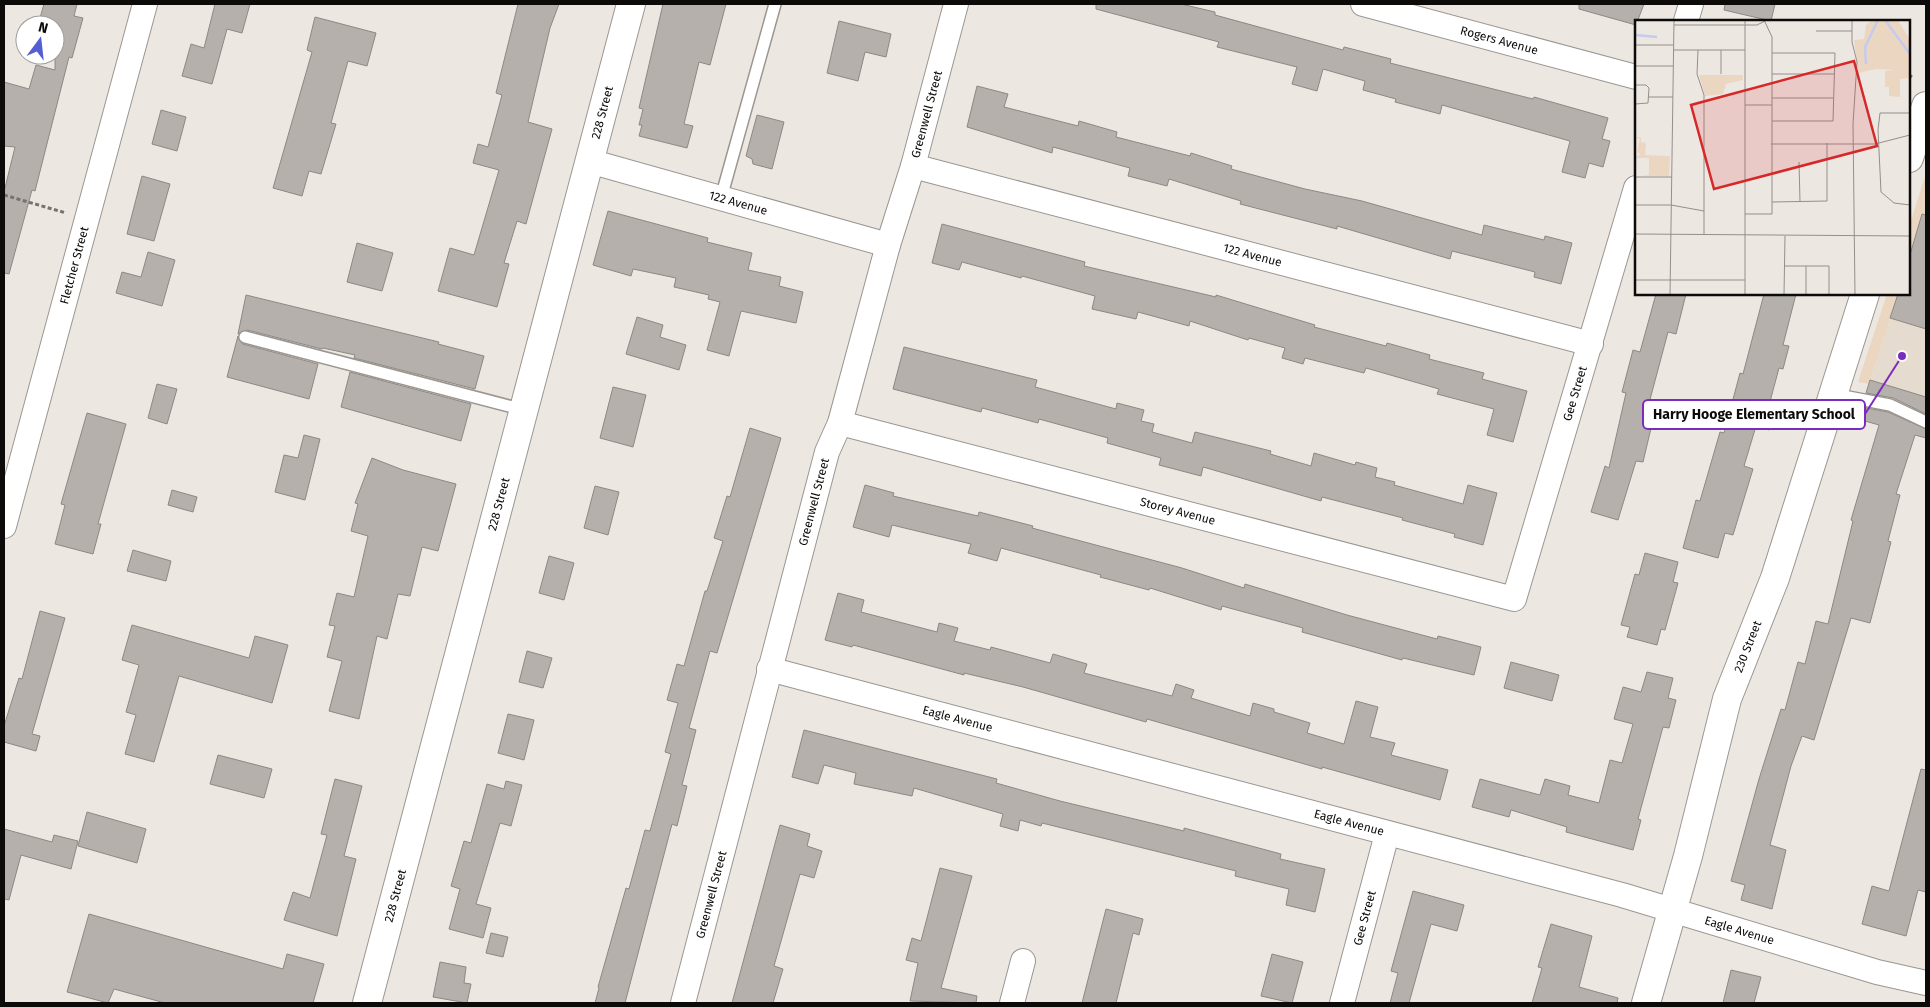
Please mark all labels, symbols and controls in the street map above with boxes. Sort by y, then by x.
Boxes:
north arrow [15,15,65,65]
text: N [37,19,50,37]
inset map [1635,20,1910,295]
street label: Rogers Avenue [1459,23,1540,57]
street label: Greenwell Street [908,68,945,160]
street label: 228 Street [589,84,616,141]
street label: 122 Avenue [707,188,769,218]
street label: Fletcher Street [57,224,92,306]
street label: 122 Avenue [1222,241,1283,270]
street label: Gee Street [1560,364,1590,423]
callout: Harry Hooge Elementary School [1643,400,1865,429]
text: Harry Hooge Elementary School [1653,406,1856,423]
street label: Greenwell Street [796,456,832,547]
street label: 228 Street [485,475,513,532]
street label: Storey Avenue [1138,495,1217,528]
street label: 230 Street [1731,618,1765,674]
street label: Eagle Avenue [921,703,994,735]
street label: Eagle Avenue [1312,807,1386,839]
street label: Greenwell Street [693,849,730,940]
street label: 228 Street [382,867,409,924]
street label: Gee Street [1351,888,1379,947]
street label: Eagle Avenue [1703,913,1776,948]

